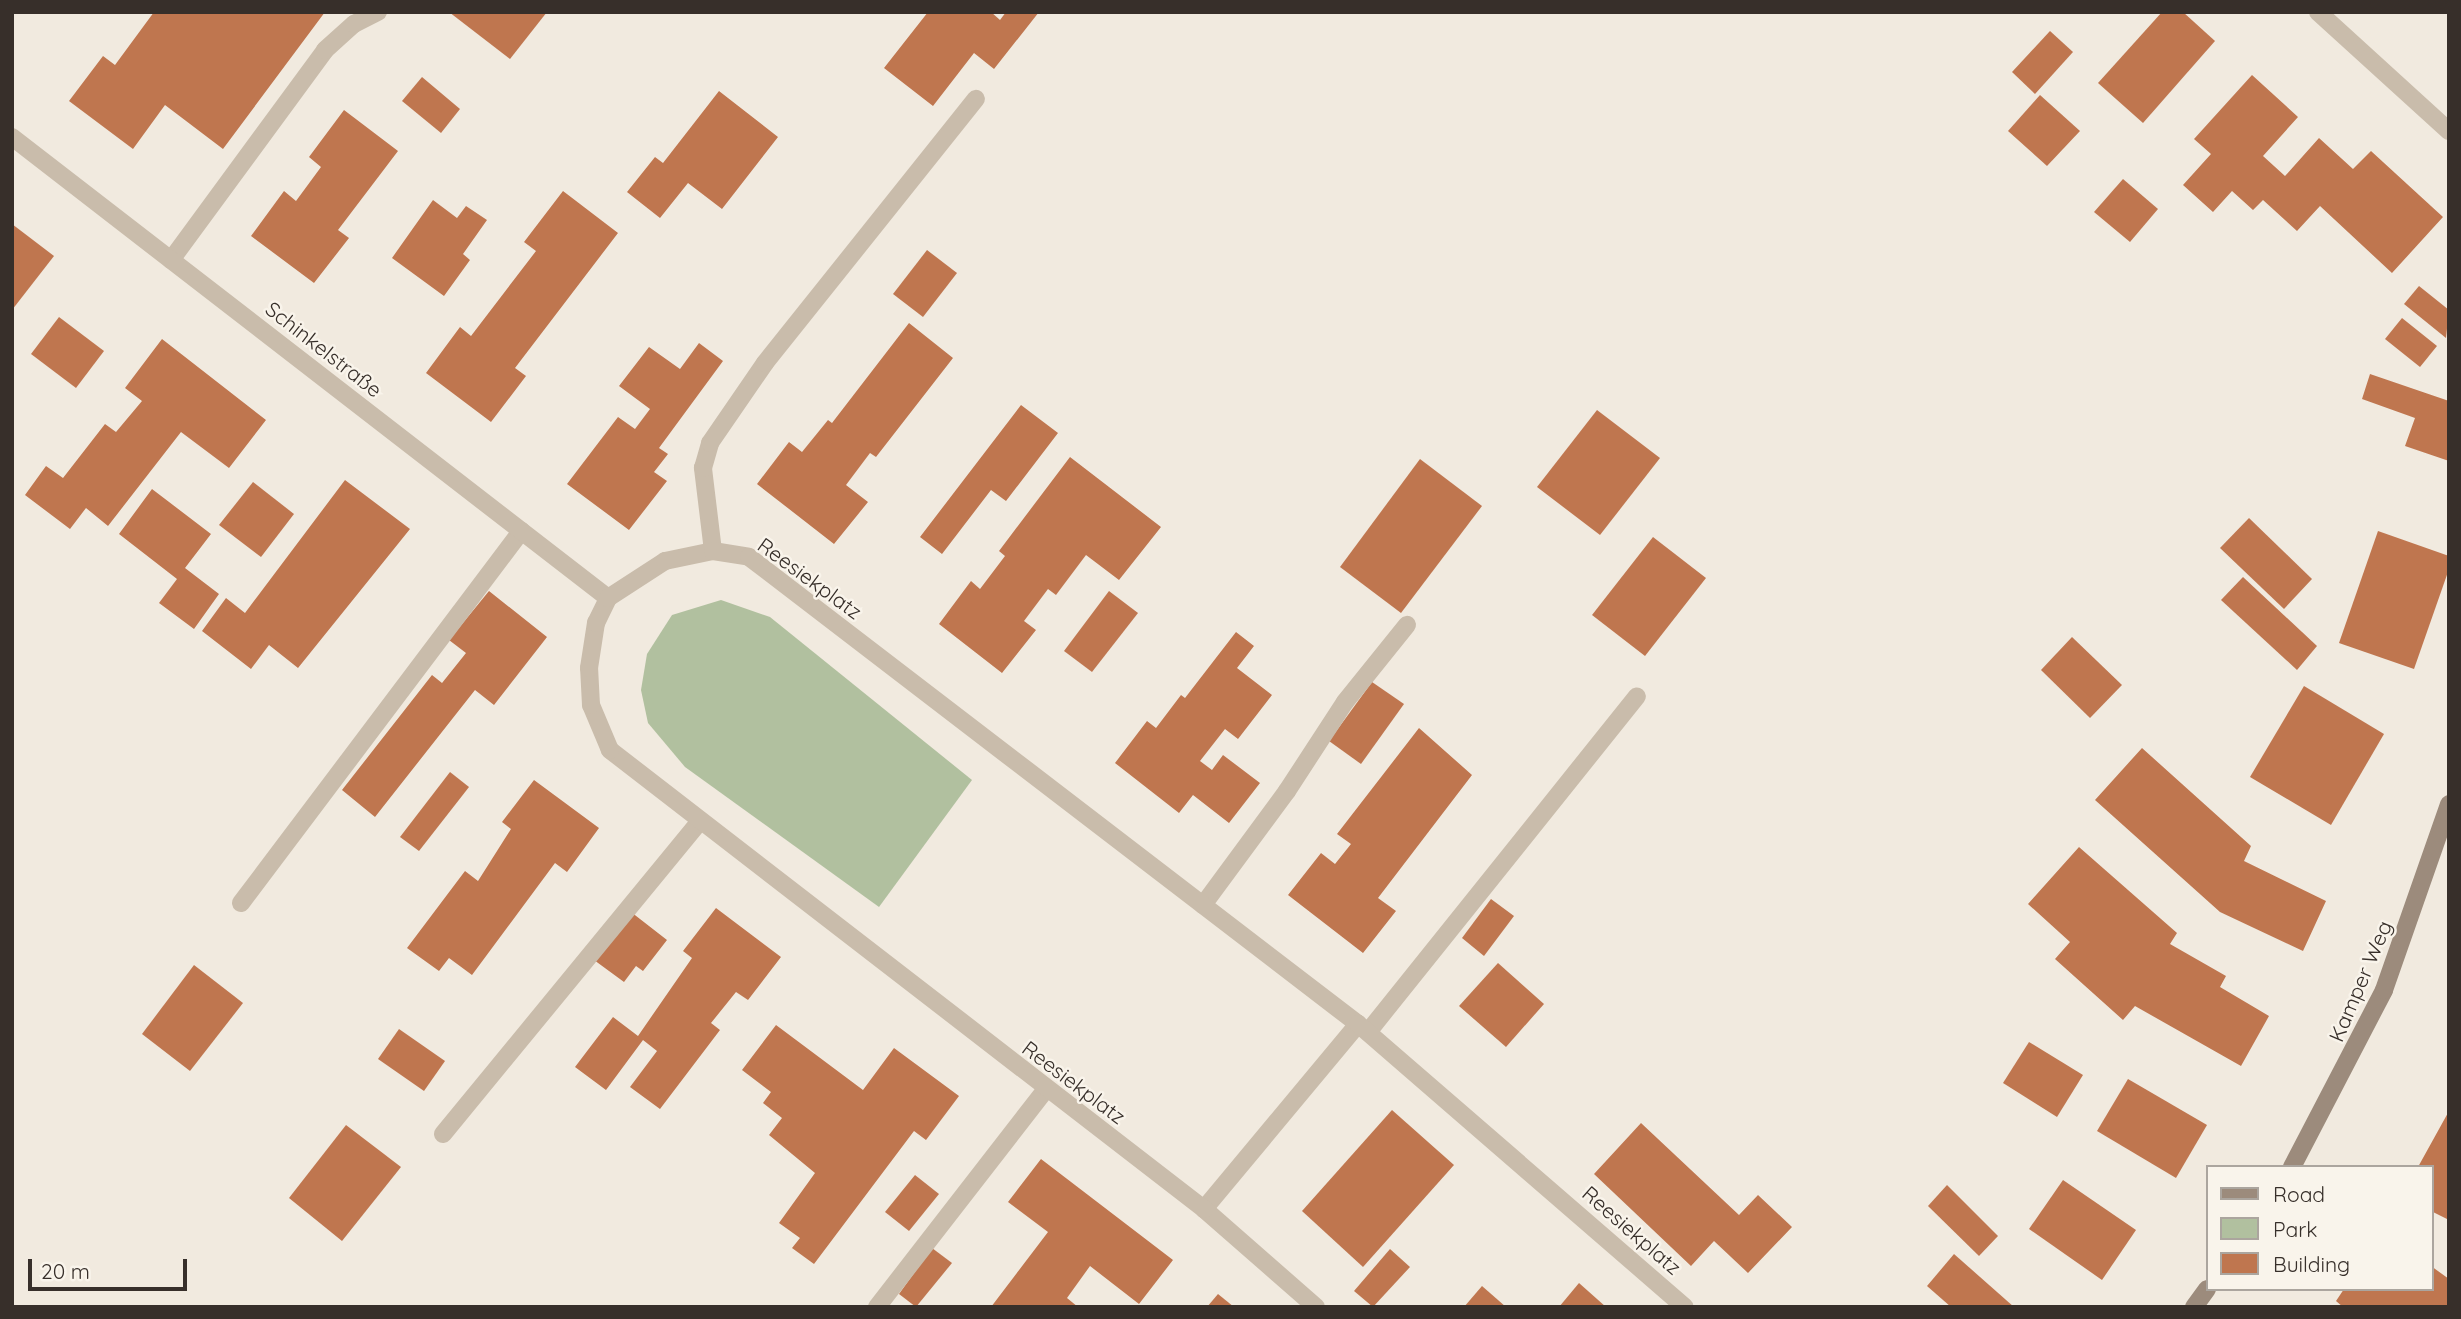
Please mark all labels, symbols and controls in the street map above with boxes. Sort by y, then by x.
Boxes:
street label: Schinkelstraße [261,296,387,402]
street label: Reesiekplatz [753,532,867,624]
street label: Kamper Weg [2323,917,2397,1045]
street label: Reesiekplatz [1017,1035,1131,1129]
legend [2206,1165,2433,1291]
street label: Reesiekplatz [1577,1180,1687,1280]
text: Road [2273,1181,2325,1207]
text: Park [2273,1216,2317,1242]
scale bar [32,1246,191,1290]
text: Building [2273,1251,2350,1277]
text: 20 m [41,1258,90,1284]

